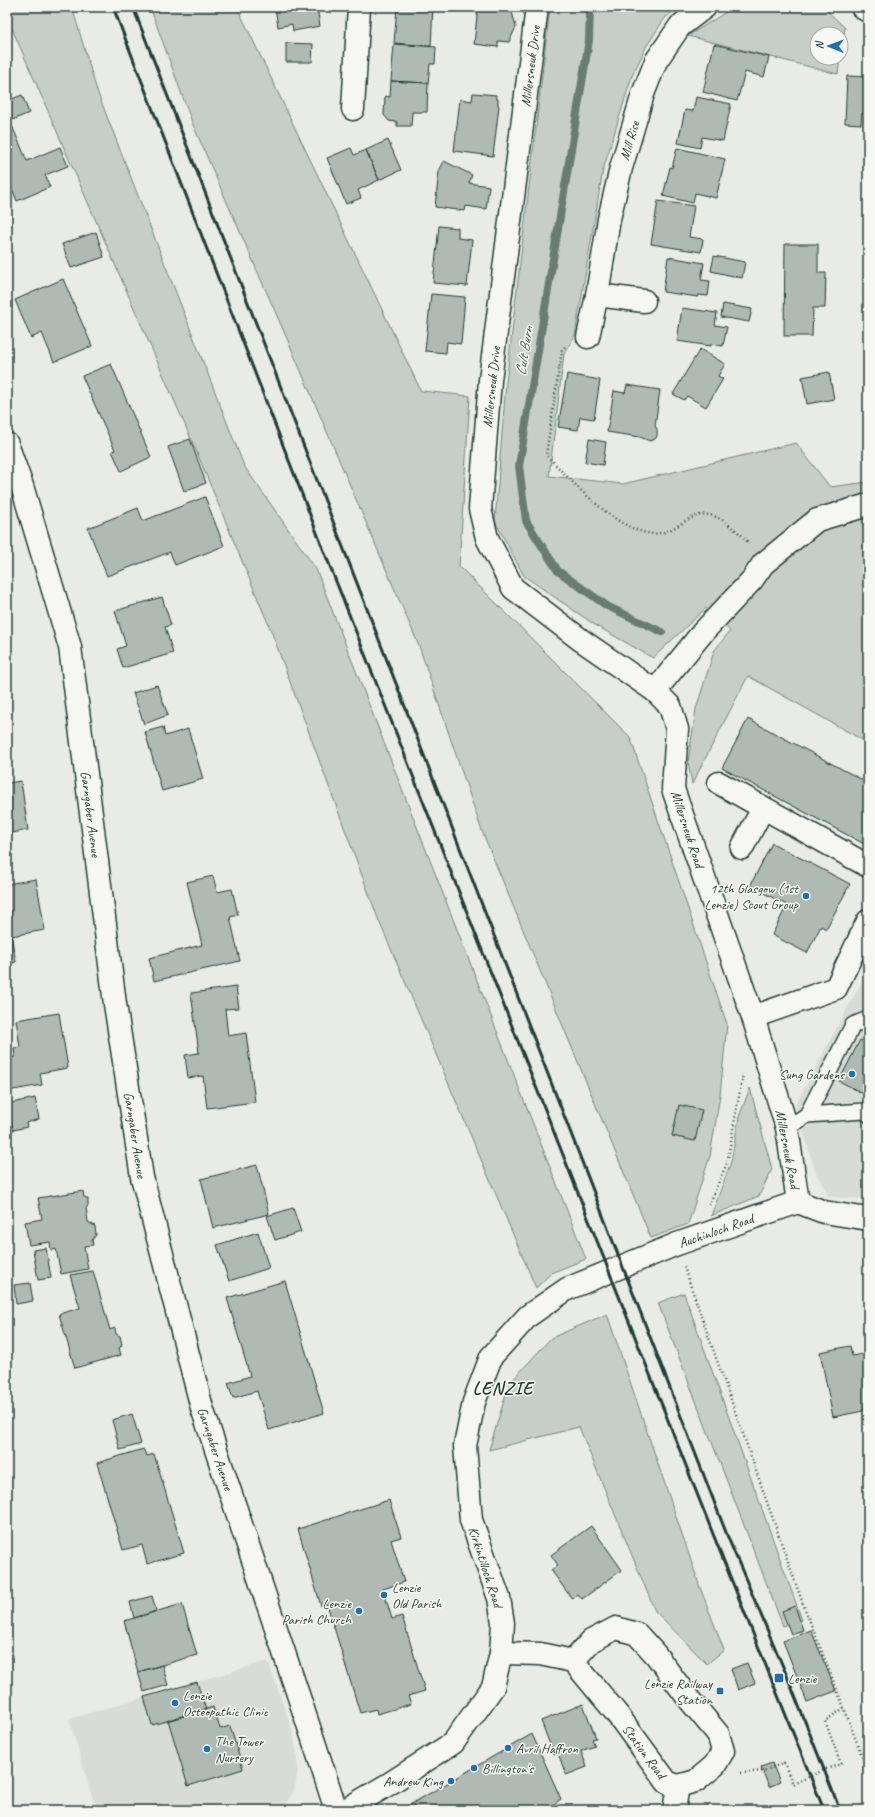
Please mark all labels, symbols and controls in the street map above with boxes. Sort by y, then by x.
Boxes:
street label: Millersneuk Drive [517,23,544,108]
north arrow [809,26,849,66]
text: N [812,40,826,49]
street label: Mill Rise [616,118,644,162]
water label: Cult Burn [511,324,538,377]
street label: Millersneuk Drive [479,344,504,428]
street label: Garngaber Avenue [77,770,105,859]
street label: Millersneuk Road [667,788,709,872]
place label: 12th Glasgow (1st Lenzie) Scout Group [705,880,799,913]
marker: 12th Glasgow (1st Lenzie) Scout Group [801,891,811,901]
place label: Sung Gardens [779,1066,845,1083]
marker: Sung Gardens [847,1069,857,1079]
street label: Garngaber Avenue [120,1091,150,1180]
street label: Millersneuk Road [772,1108,804,1192]
street label: Auchinloch Road [676,1209,758,1252]
district label: LENZIE [473,1377,535,1399]
street label: Garngaber Avenue [193,1405,237,1494]
street label: Kirkintilloch Road [464,1525,507,1612]
place label: Lenzie Old Parish [392,1579,442,1612]
marker: Lenzie Old Parish [379,1590,389,1600]
place label: Lenzie Parish Church [282,1595,352,1628]
marker: Lenzie Parish Church [354,1606,364,1616]
place label: Lenzie [788,1670,818,1687]
marker: Lenzie [773,1672,785,1684]
place label: Lenzie Railway Station [644,1675,713,1708]
marker: Lenzie Railway Station [715,1686,725,1696]
place label: Lenzie Osteopathic Clinic [183,1687,269,1720]
marker: Lenzie Osteopathic Clinic [170,1698,180,1708]
street label: Station Road [618,1721,671,1784]
place label: The Tower Nursery [215,1733,264,1766]
place label: Avril Haffron [516,1740,578,1757]
marker: Avril Haffron [503,1743,513,1753]
marker: The Tower Nursery [202,1744,212,1754]
place label: Billington's [482,1760,534,1777]
marker: Billington's [469,1763,479,1773]
place label: Andrew King [383,1773,444,1790]
marker: Andrew King [446,1776,456,1786]

